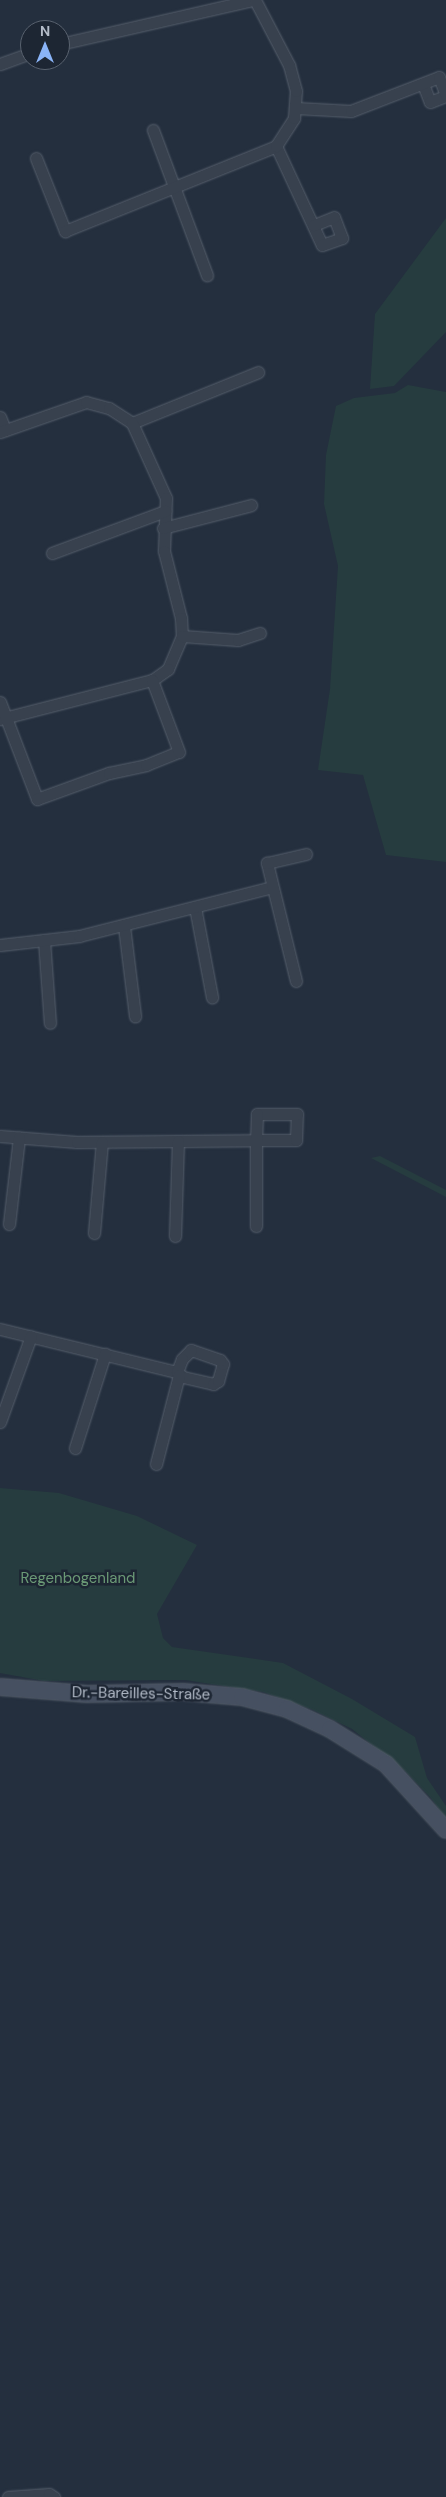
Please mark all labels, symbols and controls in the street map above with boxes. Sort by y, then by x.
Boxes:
north arrow [20,20,70,70]
text: N [40,22,50,40]
park label: Regenbogenland [21,1570,135,1588]
street label: Dr.-Bareilles-Straße [72,1684,210,1704]

